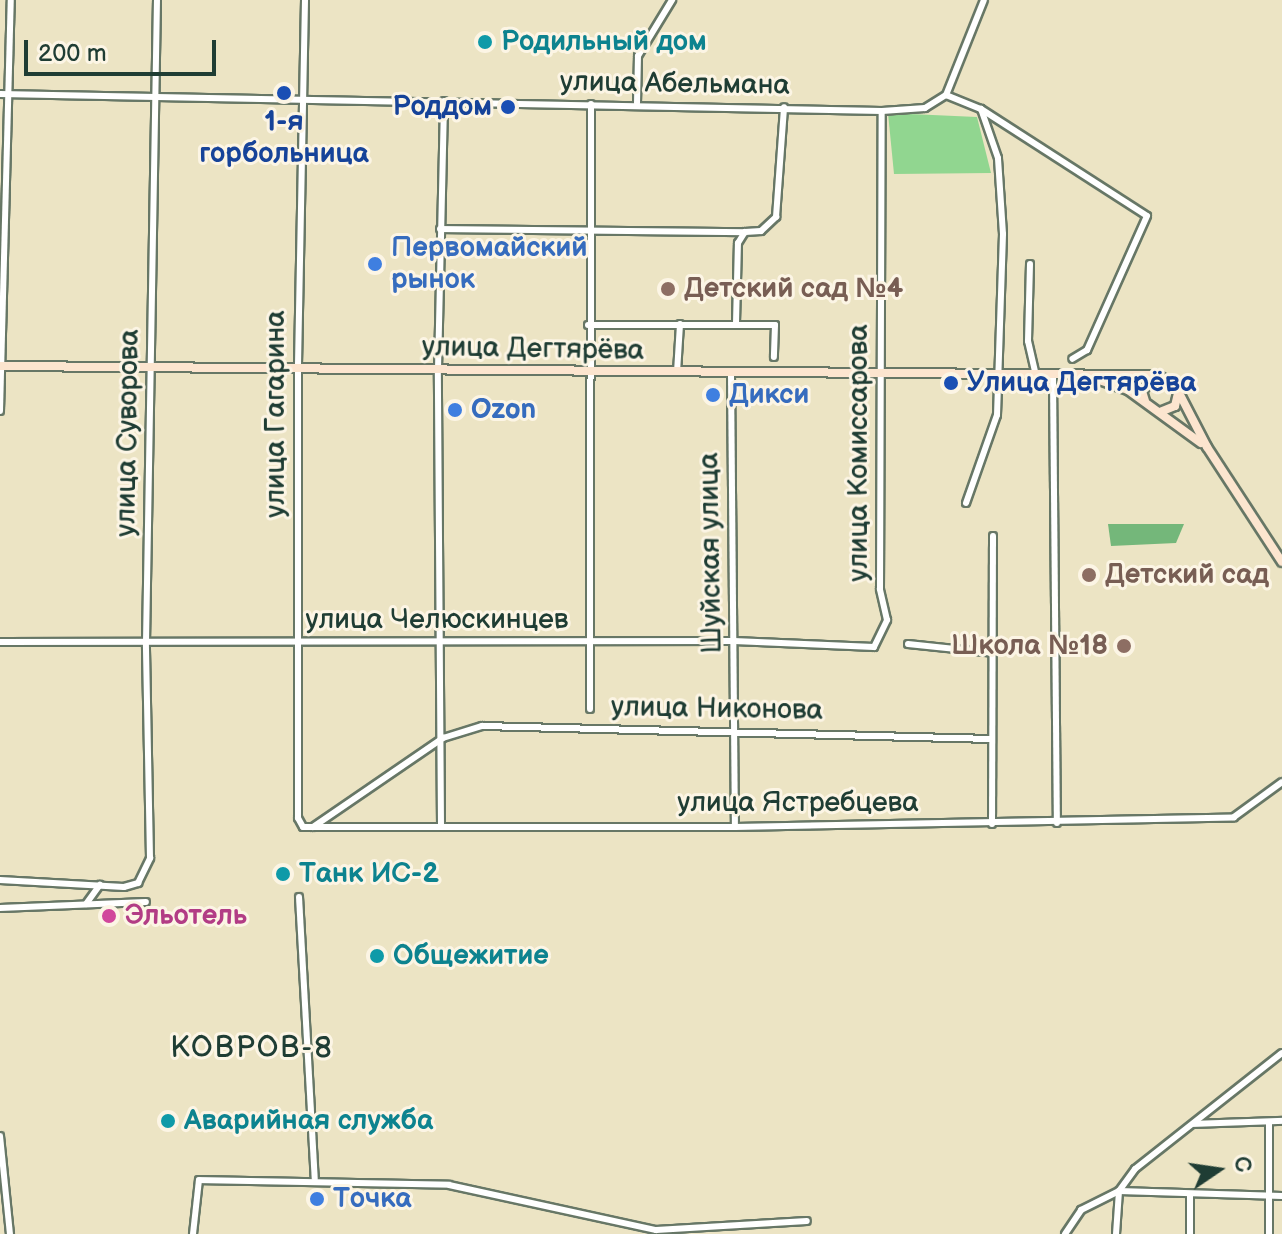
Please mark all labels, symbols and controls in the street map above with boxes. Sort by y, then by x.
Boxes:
scale bar [28,24,220,74]
place label: Родильный дом [501,25,707,59]
marker: Родильный дом [476,33,494,51]
text: 200 m [38,39,107,68]
street label: улица Абельмана [560,65,790,103]
marker: 1-я горбольница [275,84,293,102]
place label: Роддом [392,90,492,124]
marker: Роддом [499,98,517,116]
place label: 1-я горбольница [199,105,369,171]
place label: Первомайский рынок [391,231,587,297]
marker: Первомайский рынок [366,255,384,273]
place label: Детский сад №4 [684,272,903,306]
marker: Детский сад №4 [659,280,677,298]
street label: улица Гагарина [259,310,293,518]
street label: улица Комиссарова [842,324,876,582]
street label: улица Суворова [109,329,147,537]
street label: улица Дегтярёва [422,330,644,368]
place label: Улица Дегтярёва [967,366,1196,400]
marker: Улица Дегтярёва [942,374,960,392]
place label: Дикси [729,378,809,412]
marker: Дикси [704,386,722,404]
place label: Ozon [471,393,536,427]
marker: Ozon [446,401,464,419]
street label: Шуйская улица [692,452,730,654]
place label: Детский сад [1105,558,1269,592]
marker: Детский сад [1080,566,1098,584]
street label: улица Челюскинцев [306,603,568,637]
place label: Школа №18 [951,629,1108,663]
marker: Школа №18 [1115,637,1133,655]
street label: улица Никонова [611,690,823,728]
street label: улица Ястребцева [677,786,919,820]
place label: Танк ИС-2 [299,857,439,891]
marker: Танк ИС-2 [274,865,292,883]
place label: Эльотель [125,899,247,933]
marker: Эльотель [100,907,118,925]
place label: Общежитие [393,939,549,973]
marker: Общежитие [368,947,386,965]
district label: КОВРОВ-8 [170,1030,334,1066]
place label: Аварийная служба [184,1104,433,1138]
marker: Аварийная служба [159,1112,177,1130]
north arrow [1178,1130,1258,1210]
text: С [1227,1154,1257,1175]
place label: Точка [333,1182,411,1216]
marker: Точка [308,1190,326,1208]

